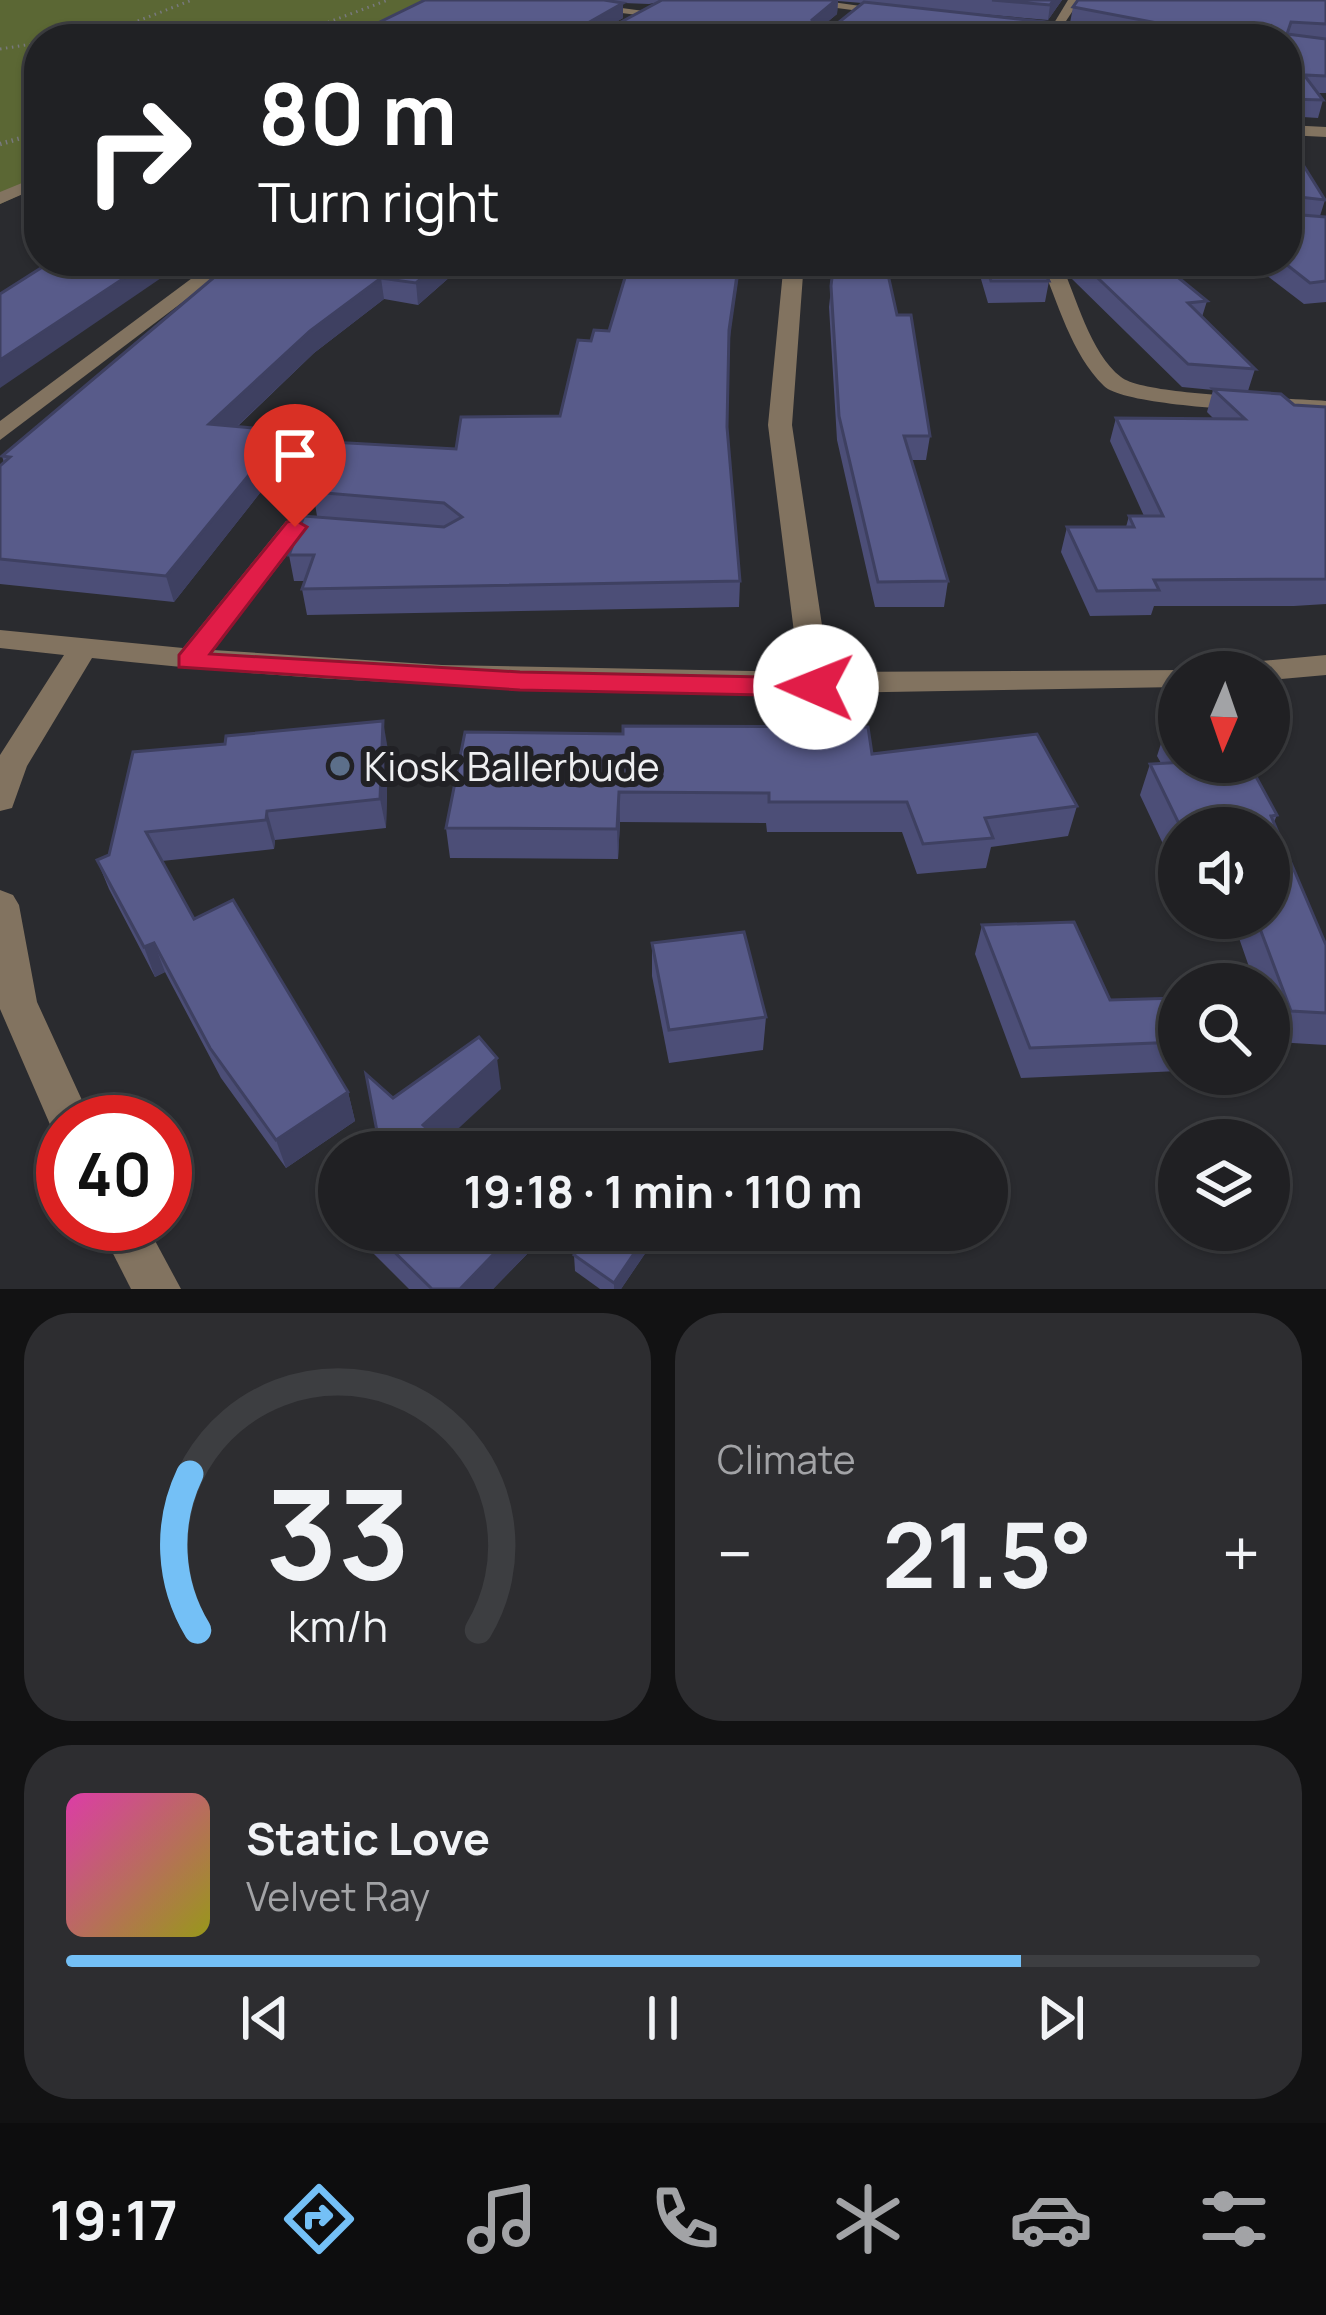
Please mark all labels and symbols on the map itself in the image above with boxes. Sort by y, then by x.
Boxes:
pin [244,404,346,527]
position arrow [753,624,879,750]
north arrow [1158,651,1290,783]
place label: Kiosk Ballerbude [364,739,660,793]
marker: Kiosk Ballerbude [327,753,353,779]
speed limit sign: 40 [36,1095,192,1251]

